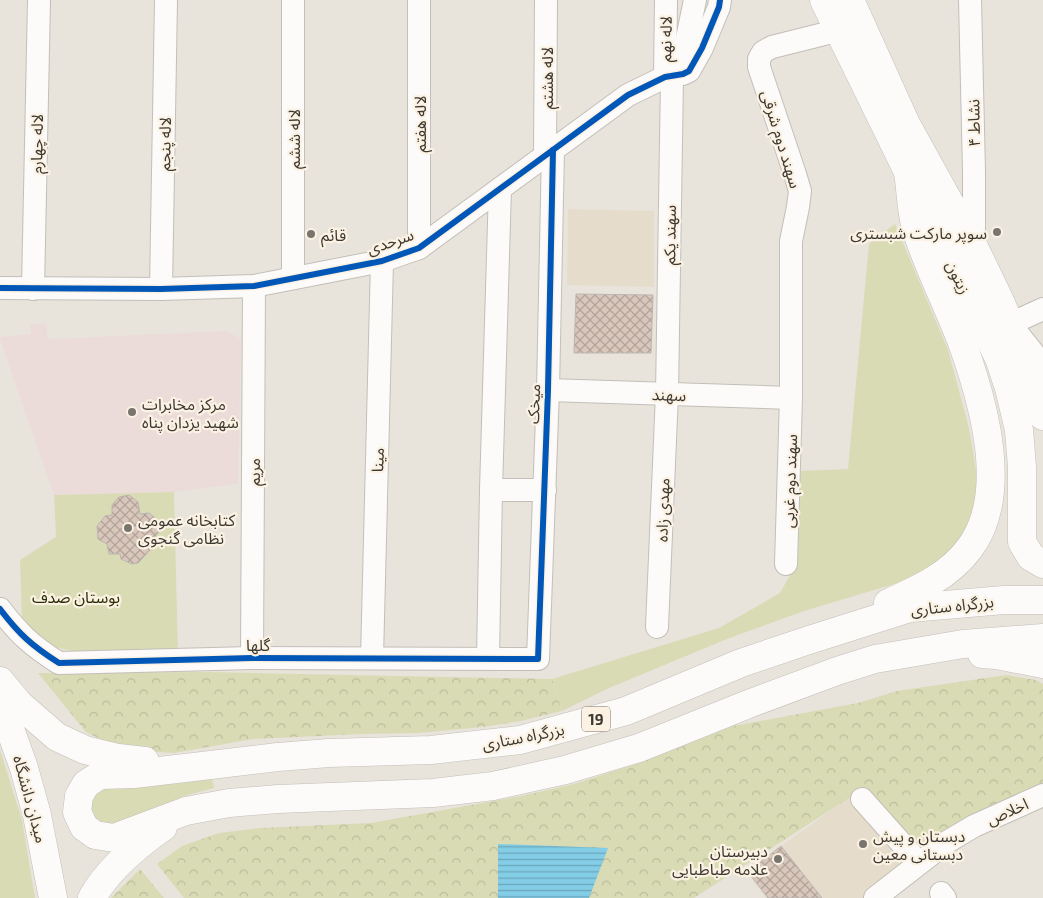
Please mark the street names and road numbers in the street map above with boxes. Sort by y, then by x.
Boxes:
street label: لاله نهم [655,16,679,62]
street label: لاله هشتم [537,47,560,109]
street label: سهند دوم شرقی [754,88,806,192]
street label: لاله هفتم [410,96,433,152]
street label: نشاط ۴ [963,99,983,147]
street label: لاله ششم [284,109,307,169]
street label: لاله چهارم [26,114,50,174]
street label: لاله پنجم [154,117,178,171]
street label: سهند يكم [659,205,683,265]
street label: سرحدی [364,224,416,259]
street label: زیتون [942,257,975,297]
street label: میخک [523,384,543,424]
street label: سهند [651,384,687,405]
street label: سهند دوم غربی [778,434,804,529]
street label: مینا [367,447,387,473]
street label: مریم [244,458,267,486]
street label: مهدی زاده [651,478,674,542]
street label: بزرگراه ستاری [910,591,995,620]
street label: گلها [246,635,270,655]
road number: 19 [582,706,610,732]
street label: بزرگراه ستاری [480,719,566,754]
street label: میدان دانشگاه [9,753,52,845]
street label: اخلاص [983,793,1031,829]

